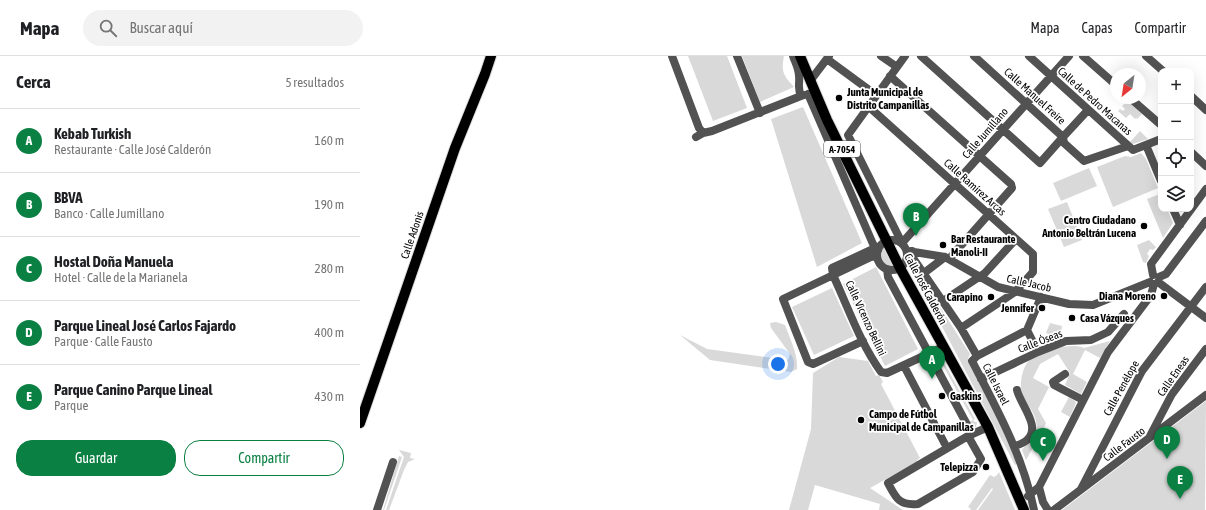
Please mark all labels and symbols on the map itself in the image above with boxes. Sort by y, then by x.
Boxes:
street label: Calle Manuel Freire [1002,65,1068,127]
street label: Calle de Pedro Macanas [1056,65,1135,137]
north arrow [1110,68,1146,104]
place label: Junta Municipal de Distrito Campanillas [846,86,929,111]
marker: Junta Municipal de Distrito Campanillas [834,93,844,103]
street label: Calle Jumillano [960,105,1010,161]
road number: A-7054 [824,141,860,157]
street label: Calle Ramírez Arcas [942,156,1008,218]
pin: B [903,203,929,236]
street label: Calle Adonis [398,209,426,261]
place label: Centro Ciudadano Antonio Beltrán Lucena [1041,214,1136,239]
marker: Centro Ciudadano Antonio Beltrán Lucena [1139,221,1149,231]
place label: Bar Restaurante Manoli-II [951,233,1016,258]
marker: Bar Restaurante Manoli-II [938,240,948,250]
street label: Calle José Calderón [902,252,950,326]
street label: Calle Jacob [1006,272,1052,294]
street label: Calle Vicenzo Bellini [843,278,889,358]
place label: Diana Moreno [1099,290,1156,302]
place label: Carapino [947,291,983,303]
marker: Diana Moreno [1159,291,1169,301]
marker: Carapino [986,292,996,302]
place label: Jennifer [1000,302,1035,314]
marker: Jennifer [1037,303,1047,313]
place label: Casa Vázques [1080,312,1134,324]
marker: Casa Vázques [1067,313,1077,323]
street label: Calle Óseas [1016,327,1064,355]
pin: A [919,346,945,379]
your location [768,354,788,374]
street label: Calle Eneas [1155,354,1191,398]
street label: Calle Penélope [1101,358,1141,418]
street label: Calle Israel [980,361,1012,407]
place label: Gaskins [950,390,981,402]
marker: Gaskins [937,391,947,401]
place label: Campo de Fútbol Municipal de Campanillas [869,408,974,433]
marker: Campo de Fútbol Municipal de Campanillas [856,415,866,425]
street label: Calle Fausto [1101,424,1147,464]
pin: D [1154,426,1180,459]
pin: C [1030,428,1056,461]
place label: Telepizza [940,461,978,473]
marker: Telepizza [981,462,991,472]
pin: E [1167,466,1193,499]

